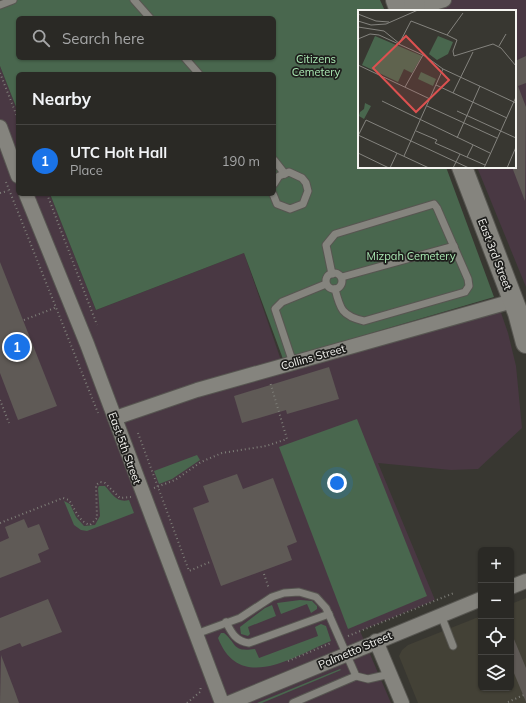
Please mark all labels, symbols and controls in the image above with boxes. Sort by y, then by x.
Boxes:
inset map [358,10,516,168]
search box [16,16,276,60]
icon: search [30,27,52,49]
text: Search here [62,29,144,48]
park label: Citizens Cemetery [292,52,341,79]
text: Nearby [32,88,91,109]
text: UTC Holt Hall [70,143,167,162]
text: 1 [41,153,49,169]
text: 190 m [222,153,260,169]
text: Place [70,162,103,178]
street label: East 3rd Street [475,216,515,292]
park label: Mizpah Cemetery [367,249,456,263]
pin: 1 [4,332,30,362]
street label: Collins Street [279,341,347,373]
street label: East 5th Street [106,410,145,486]
your location [327,473,347,493]
map controls [478,547,514,691]
button: + [478,547,514,583]
button: − [478,583,514,619]
button: locate [478,619,514,655]
street label: Palmetto Street [316,628,394,672]
button: layers [478,655,514,691]

